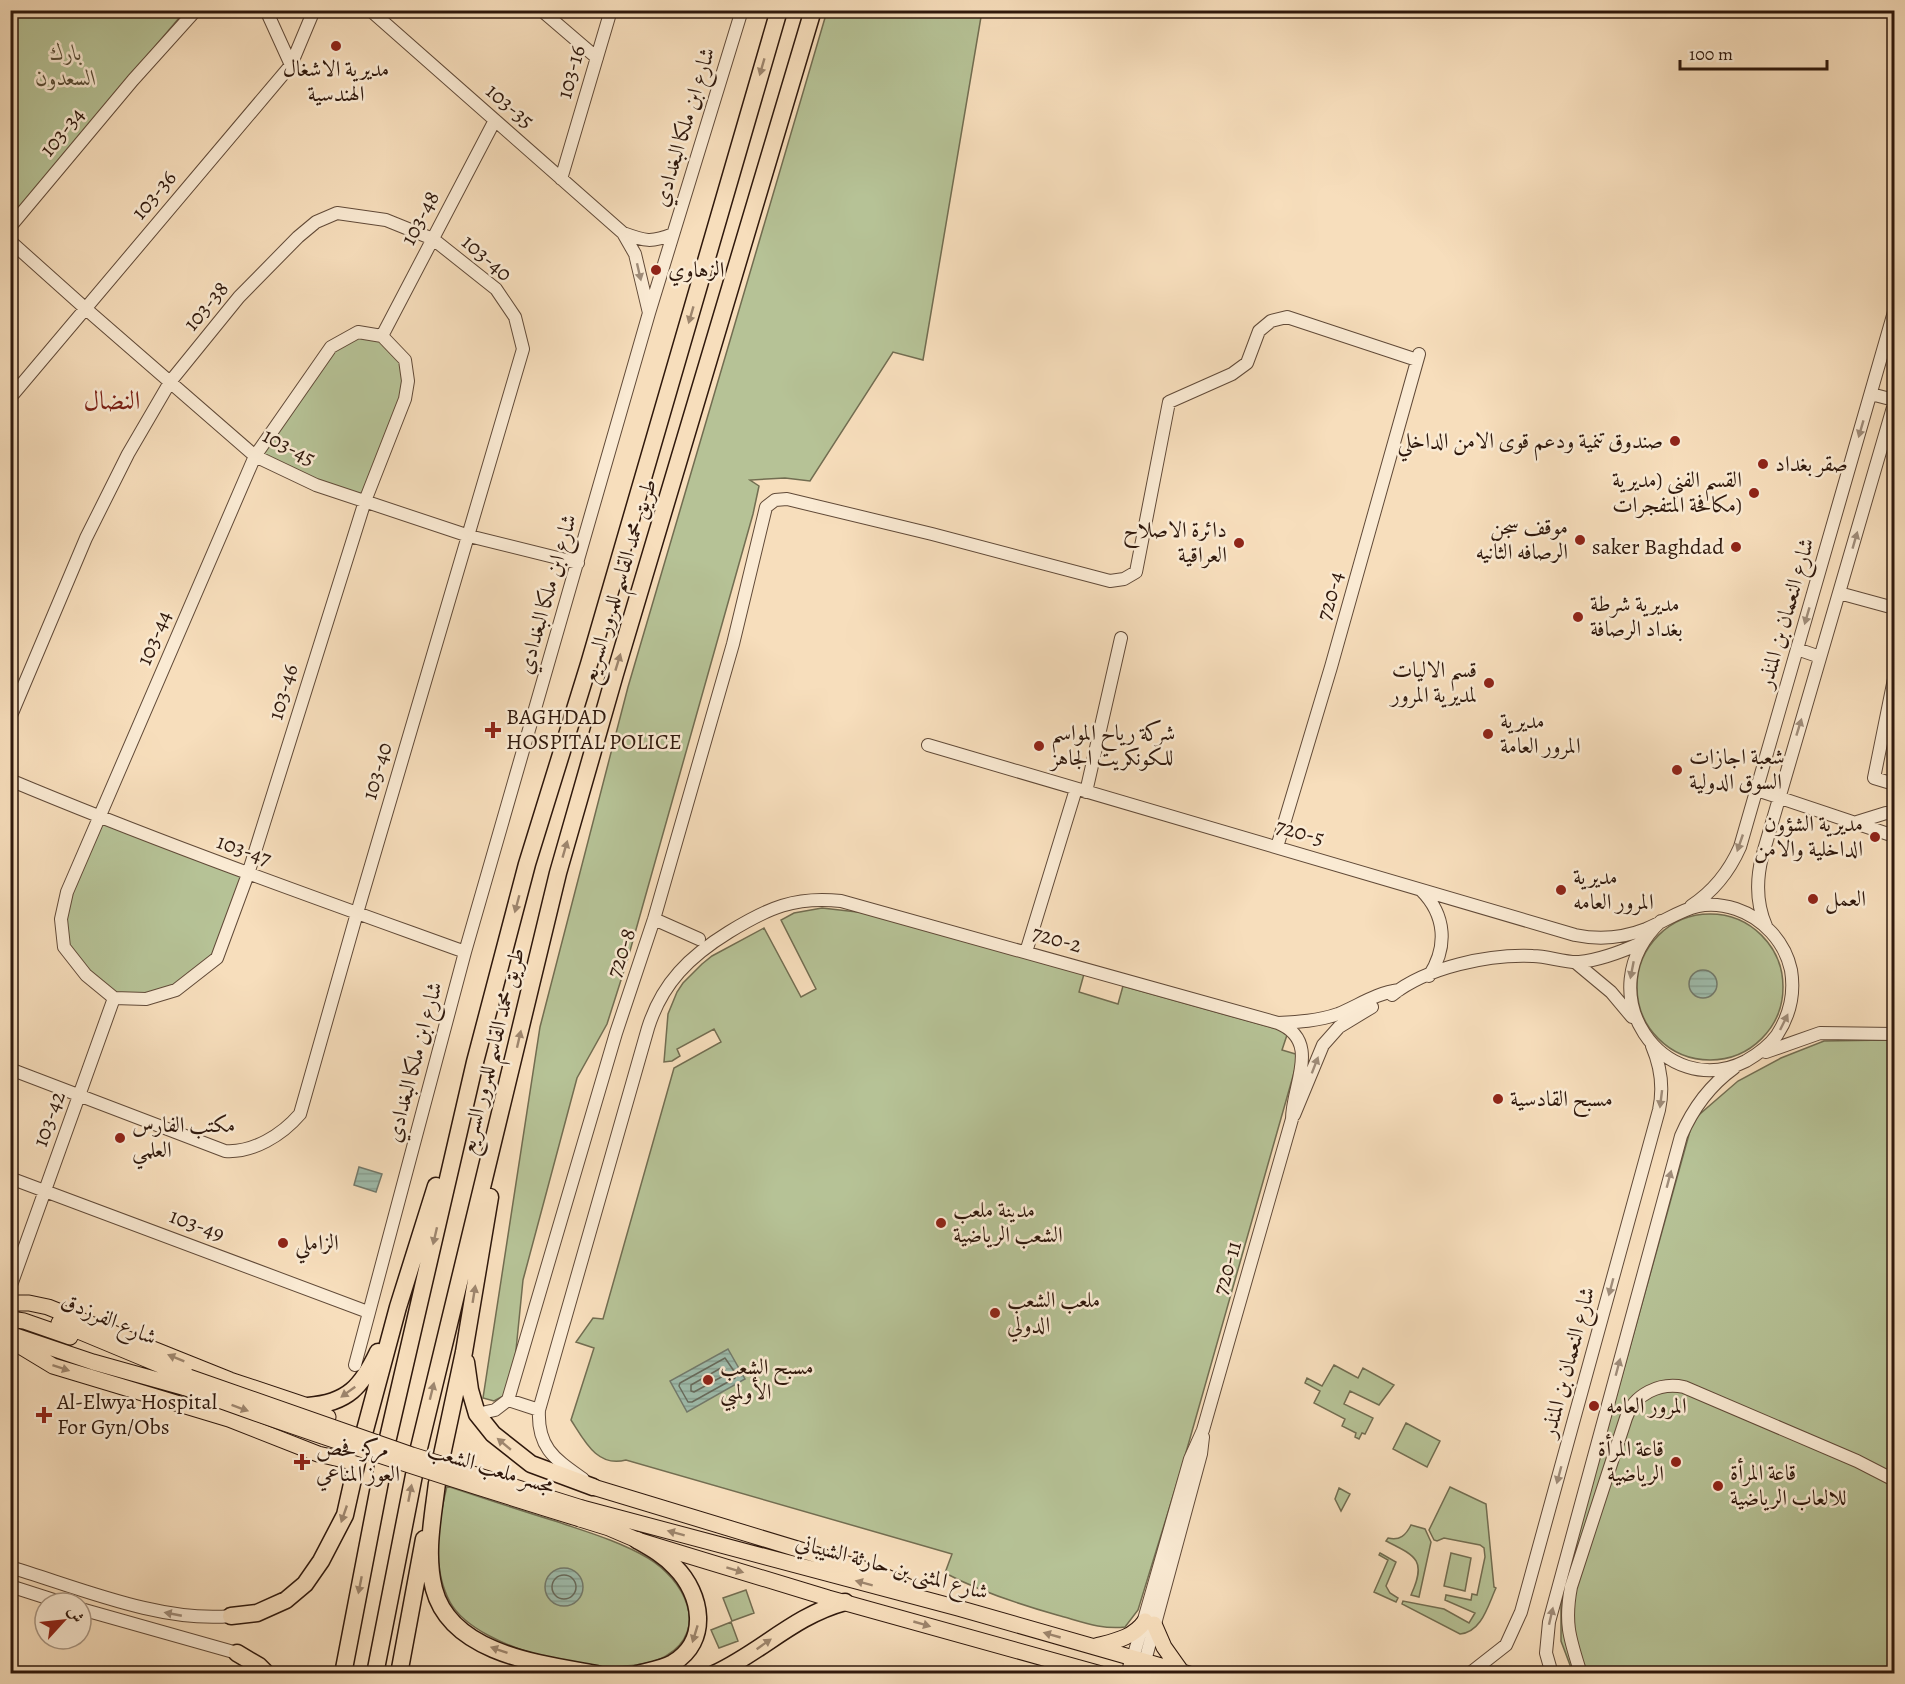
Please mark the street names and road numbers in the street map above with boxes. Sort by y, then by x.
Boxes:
street label: 103-16 [549,42,593,102]
street label: شارع ابن ملكا البغدادي [646,44,725,211]
street label: 103-35 [479,77,541,135]
street label: 103-34 [33,101,91,163]
street label: 103-36 [124,164,184,226]
street label: 103-48 [393,186,447,250]
street label: 103-40 [455,227,519,289]
street label: 103-38 [176,275,236,337]
street label: 103-45 [257,421,321,473]
street label: طريق محمد القاسم للمرور السريع [574,475,670,689]
street label: شارع ابن ملكا البغدادي [510,511,587,678]
street label: شارع النعمان بن المنذر [1750,535,1825,694]
street label: 720-4 [1309,568,1351,624]
street label: 103-44 [129,606,179,670]
street label: 103-46 [260,660,306,724]
street label: 103-40 [354,739,400,803]
street label: 720-5 [1272,811,1328,853]
street label: 103-47 [213,826,276,874]
street label: 720-2 [1029,918,1085,960]
street label: 720-8 [599,924,643,982]
street label: طريق محمد القاسم للمرور السريع [452,944,538,1159]
street label: شارع ابن ملكا البغدادي [378,978,453,1146]
street label: 103-42 [25,1087,73,1151]
street label: 103-49 [165,1201,229,1249]
street label: 720-11 [1205,1238,1249,1298]
street label: شارع النعمان بن المنذر [1533,1283,1605,1443]
street label: شارع الفرزدق [56,1285,161,1355]
street label: مجسر ملعب الشعب [424,1434,559,1502]
street label: شارع المثنى بن حارثة الشيباني [791,1527,992,1610]

